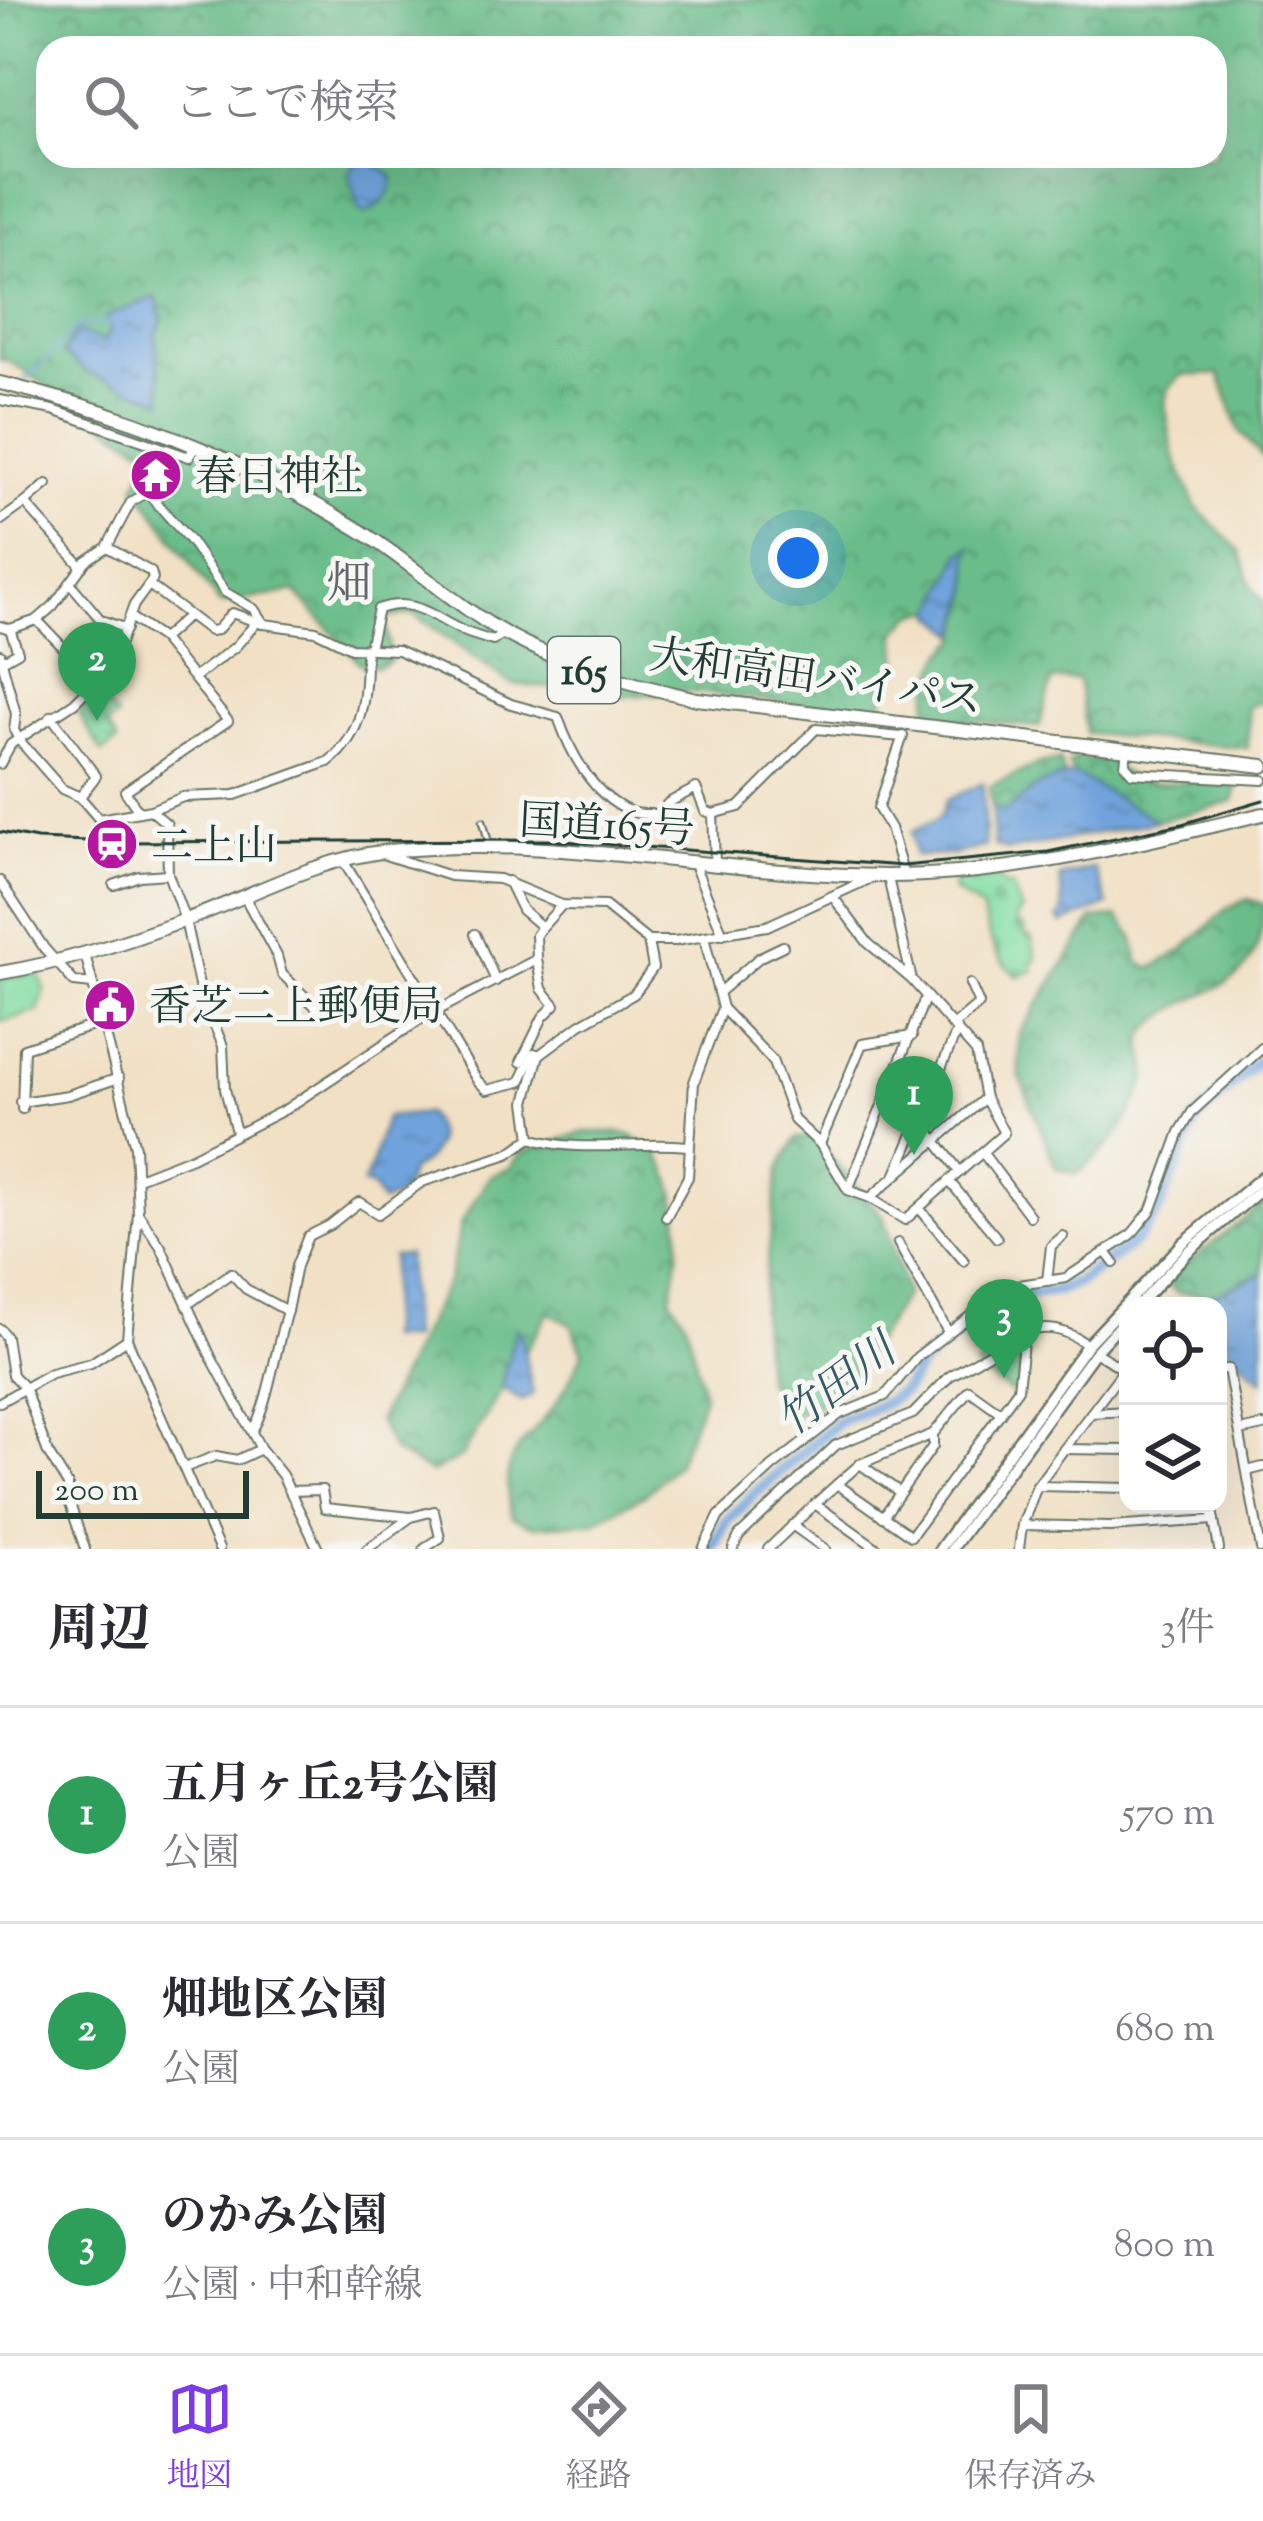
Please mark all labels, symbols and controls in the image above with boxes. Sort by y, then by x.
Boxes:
search box [36,36,1227,168]
icon: search [78,69,144,135]
text: ここで検索 [174,74,399,139]
temple icon: 春日神社 [128,447,184,503]
place label: 春日神社 [195,450,363,510]
your location [768,528,828,588]
district label: 畑 [326,555,372,620]
pin: 2 [58,622,136,721]
street label: 大和高田バイパス [645,628,985,734]
road number: 165 [548,637,620,703]
street label: 国道165号 [518,793,696,863]
station icon: 二上山 [84,816,140,872]
place label: 二上山 [151,819,277,879]
public building icon: 香芝二上郵便局 [82,977,138,1033]
place label: 香芝二上郵便局 [149,980,443,1040]
pin: 1 [875,1056,953,1155]
pin: 3 [965,1279,1043,1378]
map controls [1119,1297,1227,1513]
button: locate [1119,1297,1227,1405]
water label: 竹田川 [765,1319,916,1455]
button: layers [1119,1405,1227,1513]
scale bar [36,1465,249,1518]
text: 200 m [54,1468,139,1516]
text: 周辺 [48,1596,150,1669]
text: 3件 [1160,1603,1215,1659]
text: 五月ヶ丘2号公園 [162,1755,498,1820]
text: 1 [80,1787,94,1843]
text: 570 m [1122,1787,1215,1843]
text: 公園 [162,1828,240,1884]
text: 畑地区公園 [162,1971,387,2036]
text: 2 [78,2003,96,2059]
text: 680 m [1115,2003,1215,2059]
text: 公園 [162,2044,240,2100]
text: のかみ公園 [162,2187,387,2252]
text: 3 [79,2219,95,2275]
text: 800 m [1114,2219,1215,2275]
text: 公園 · 中和幹線 [162,2260,422,2316]
tab: 地図 [167,2376,233,2502]
tab: 経路 [566,2376,632,2502]
tab: 保存済み [965,2376,1097,2502]

